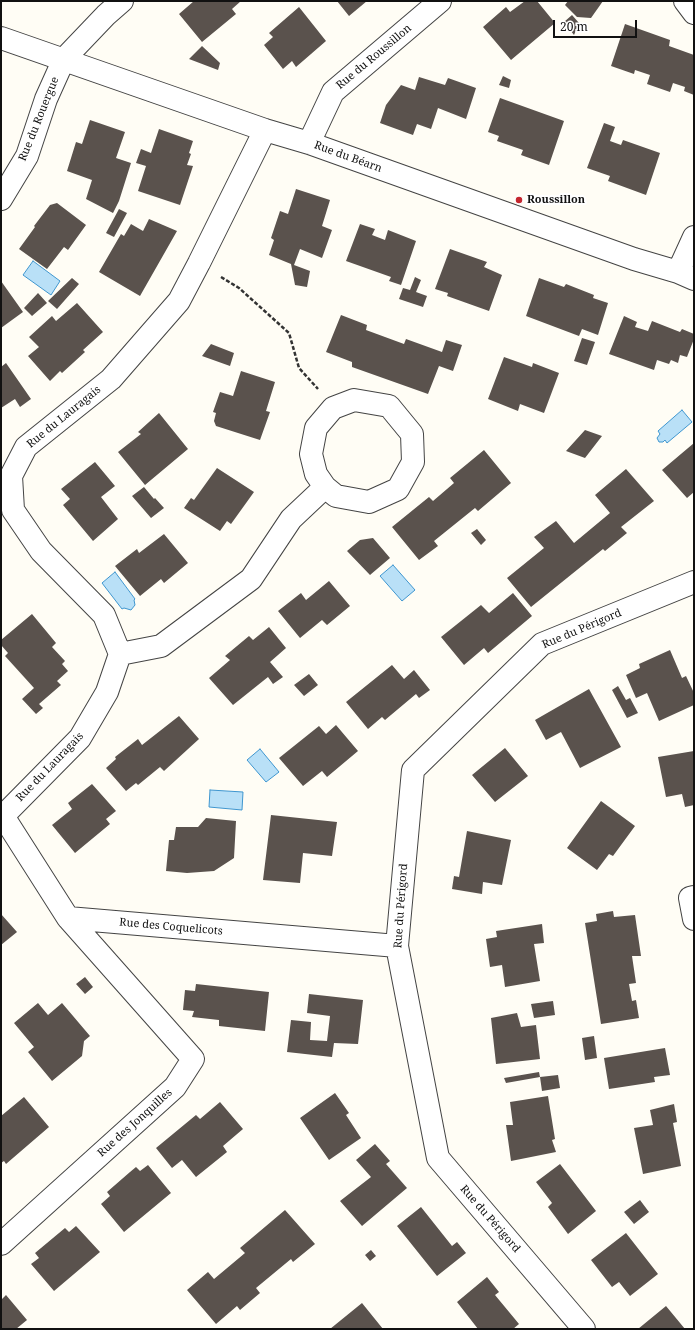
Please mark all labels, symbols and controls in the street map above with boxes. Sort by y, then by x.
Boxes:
scale bar [555,12,639,38]
text: 20 m [560,18,588,35]
street label: Rue du Roussillon [334,22,414,92]
street label: Rue du Rouergue [16,75,62,163]
street label: Rue du Béarn [312,139,384,175]
place label: Roussillon [527,193,585,207]
marker: Roussillon [514,195,524,205]
street label: Rue du Lauragais [24,383,104,451]
street label: Rue du Périgord [540,606,624,652]
street label: Rue du Lauragais [14,730,86,804]
street label: Rue du Périgord [391,863,411,949]
street label: Rue des Coquelicots [119,916,223,938]
street label: Rue des Jonquilles [95,1086,175,1160]
street label: Rue du Périgord [457,1183,523,1255]

